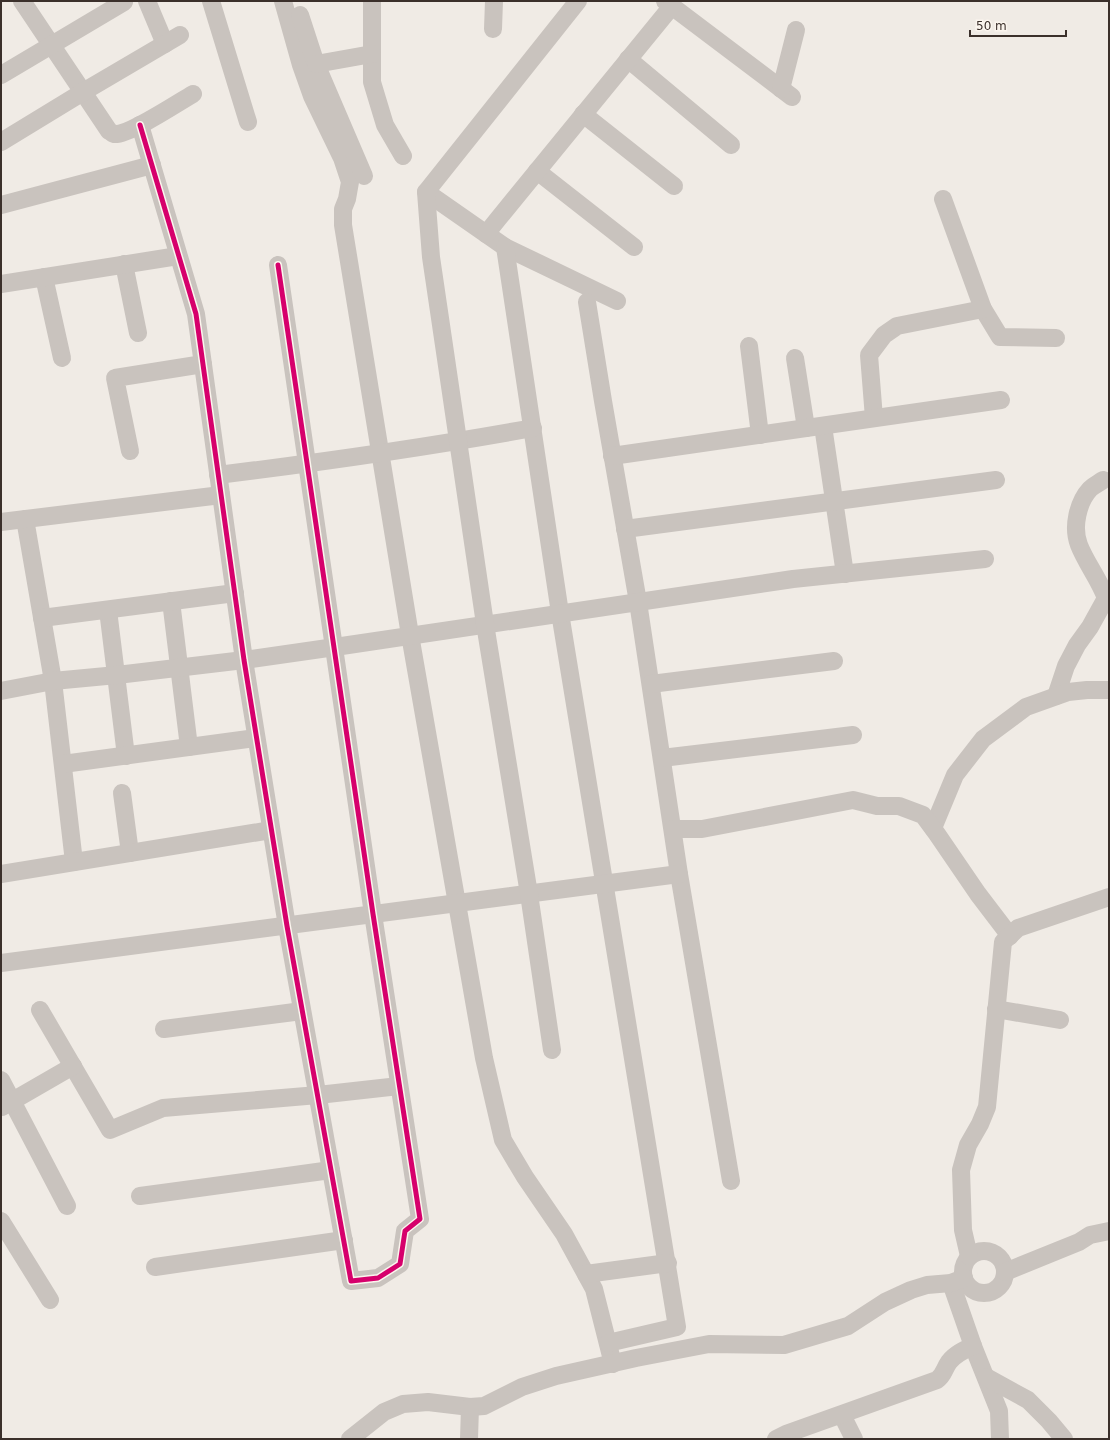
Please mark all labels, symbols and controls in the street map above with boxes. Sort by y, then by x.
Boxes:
scale bar [970,12,1066,38]
text: 50 m [976,19,1007,33]

